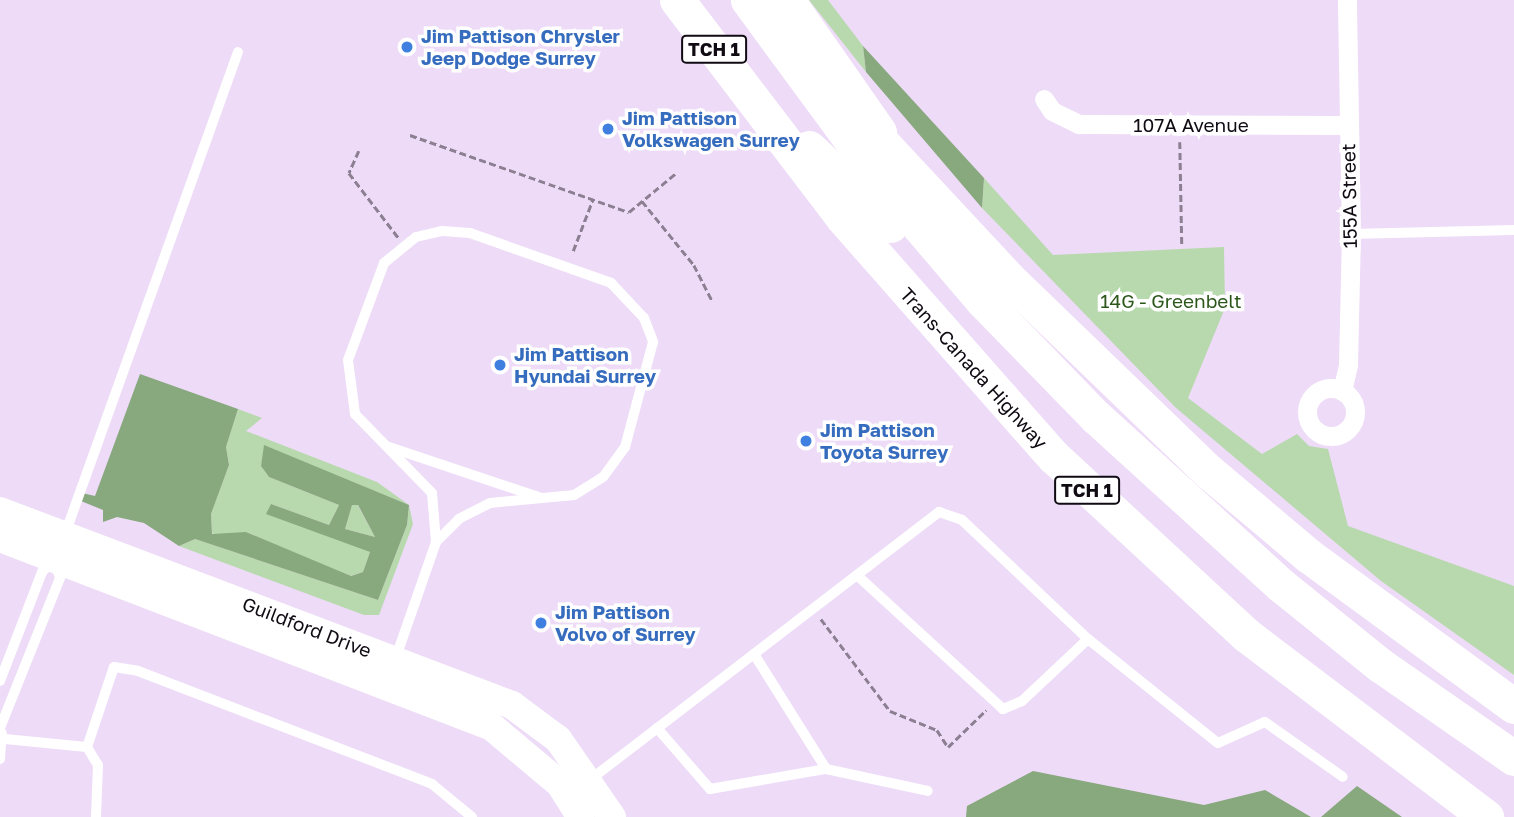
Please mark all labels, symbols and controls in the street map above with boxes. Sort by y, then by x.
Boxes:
place label: Jim Pattison Chrysler Jeep Dodge Surrey [421,25,620,69]
road number: TCH 1 [681,34,747,64]
marker: Jim Pattison Chrysler Jeep Dodge Surrey [399,39,415,55]
place label: Jim Pattison Volkswagen Surrey [622,107,800,151]
street label: 107A Avenue [1133,114,1249,136]
marker: Jim Pattison Volkswagen Surrey [600,121,616,137]
street label: 155A Street [1337,143,1361,249]
street label: Trans-Canada Highway [896,283,1052,453]
park label: 14G - Greenbelt [1100,290,1242,312]
place label: Jim Pattison Hyundai Surrey [514,343,656,387]
marker: Jim Pattison Hyundai Surrey [492,357,508,373]
place label: Jim Pattison Toyota Surrey [820,419,948,463]
marker: Jim Pattison Toyota Surrey [798,433,814,449]
road number: TCH 1 [1054,476,1120,504]
street label: Guildford Drive [239,592,375,662]
place label: Jim Pattison Volvo of Surrey [555,601,696,645]
marker: Jim Pattison Volvo of Surrey [533,615,549,631]

